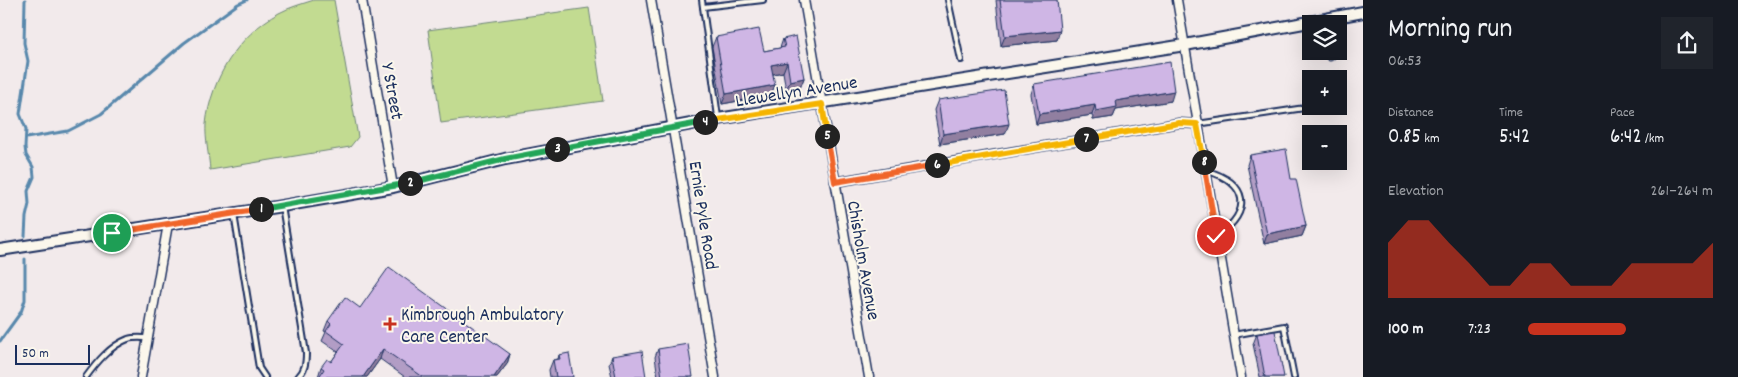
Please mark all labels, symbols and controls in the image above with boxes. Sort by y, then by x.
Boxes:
text: Morning run [1388,11,1512,51]
map controls [1302,15,1347,170]
button: layers [1302,15,1347,60]
button: share [1661,17,1713,69]
text: 06:53 [1388,50,1422,73]
street label: Y Street [372,61,409,122]
street label: Llewellyn Avenue [734,70,859,116]
button: + [1302,70,1347,115]
text: Distance [1388,103,1434,123]
text: Time [1499,103,1523,123]
text: Pace [1610,103,1635,123]
pin: 4 [692,110,718,134]
text: 4 [703,112,708,132]
text: 0.85 [1388,123,1421,153]
text: 5:42 [1499,123,1530,153]
text: 6:42 [1610,123,1642,153]
pin: 5 [814,124,840,148]
button: − [1302,125,1347,170]
text: 5 [824,126,831,146]
pin: 7 [1074,126,1098,152]
text: 7 [1084,129,1089,149]
text: km [1421,129,1440,149]
text: /km [1642,129,1664,149]
pin: 3 [544,136,570,162]
text: 3 [554,139,561,159]
pin: 8 [1192,150,1216,174]
pin: 6 [924,152,950,178]
text: 8 [1202,152,1207,172]
text: 6 [934,155,941,175]
street label: Ernie Pyle Road [680,159,723,272]
pin: 2 [398,170,422,196]
text: 2 [407,173,414,193]
text: Elevation [1388,180,1444,203]
text: 261–264 m [1651,180,1713,203]
pin: 1 [248,196,274,222]
text: 1 [260,199,263,219]
street label: Chisholm Avenue [838,199,885,322]
pin [91,212,133,254]
pin [1195,215,1237,257]
icon: arrive [98,219,126,247]
icon: check [1202,222,1230,250]
place label: Kimbrough Ambulatory Care Center [401,303,563,352]
marker: Kimbrough Ambulatory Care Center [383,317,397,331]
text: 100 m [1388,318,1424,341]
text: 7:23 [1468,318,1491,341]
scale bar [15,342,90,365]
text: 50 m [22,344,49,364]

